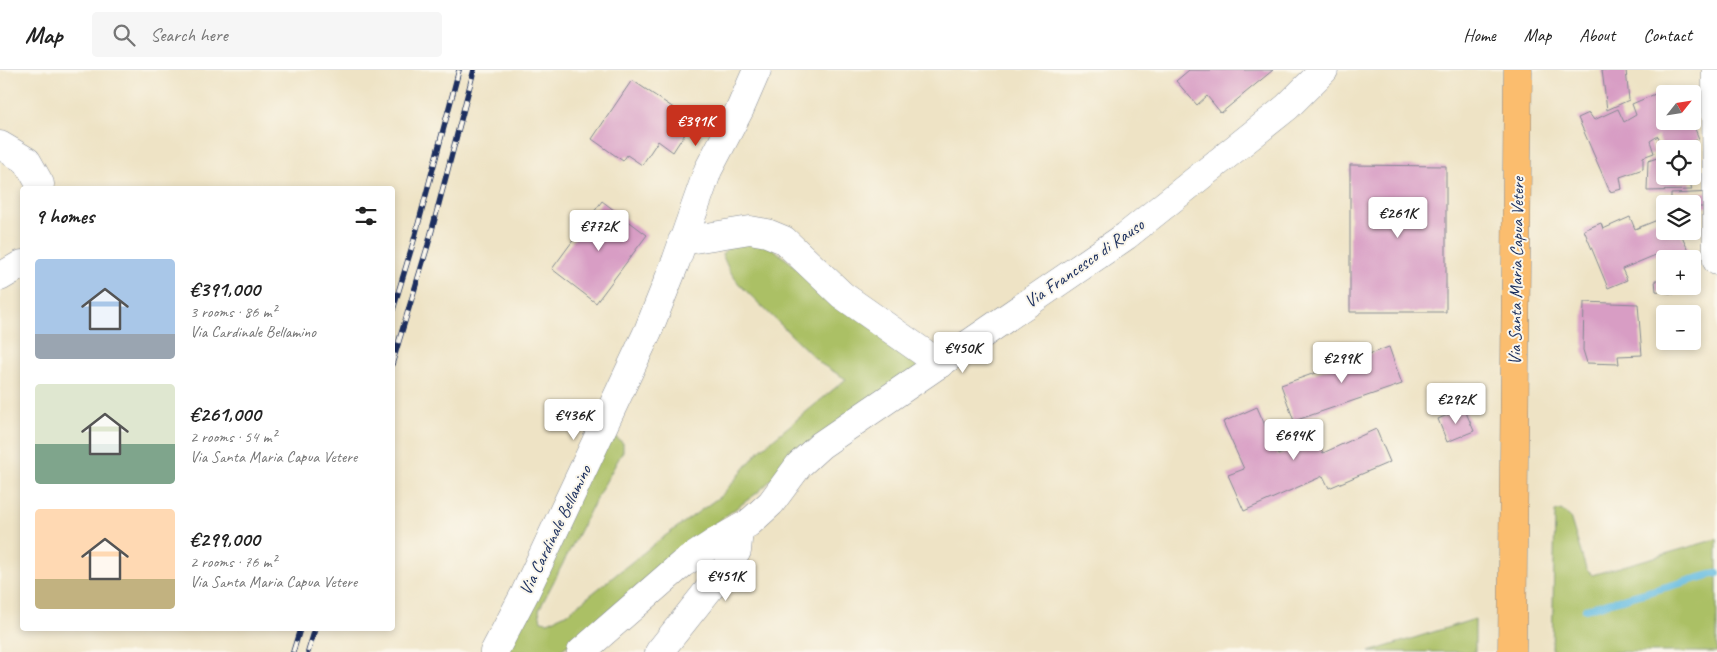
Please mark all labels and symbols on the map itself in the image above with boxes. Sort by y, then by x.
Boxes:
north arrow [1656,85,1701,130]
pin: €391K [661,104,731,147]
street label: Via Santa Maria Capua Vetere [1503,176,1529,365]
pin: €261K [1363,196,1433,239]
pin: €772K [564,210,634,252]
street label: Via Francesco di Rauso [1020,213,1149,312]
pin: €450K [928,332,998,374]
pin: €299K [1307,342,1377,384]
pin: €292K [1421,382,1491,425]
pin: €436K [539,398,609,441]
pin: €694K [1259,418,1329,461]
street label: Via Cardinale Bellamino [514,460,597,599]
pin: €451K [691,560,761,602]

